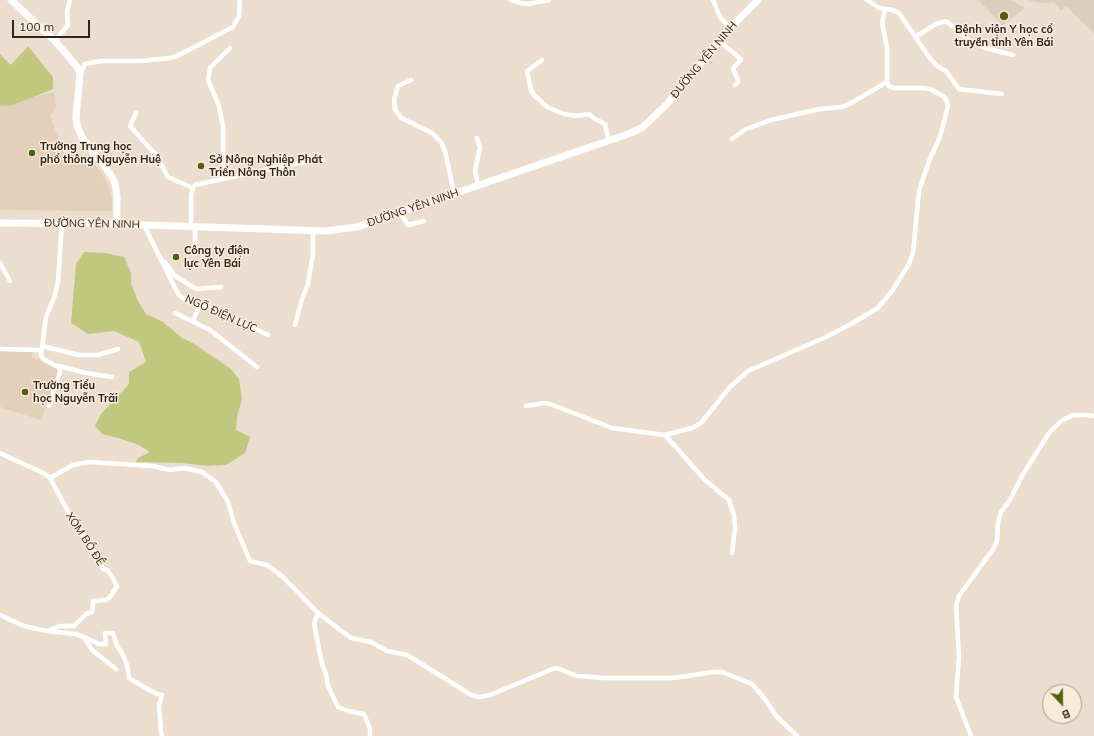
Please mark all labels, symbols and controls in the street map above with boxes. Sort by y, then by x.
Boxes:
marker: Bệnh viện Y học cổ truyền tỉnh Yên Bái [998,10,1010,22]
scale bar [14,12,92,38]
text: 100 m [19,19,54,34]
street label: ĐƯỜNG YÊN NINH [668,19,740,101]
place label: Bệnh viện Y học cổ truyền tỉnh Yên Bái [955,23,1053,49]
place label: Trường Trung học phổ thông Nguyễn Huệ [40,140,161,166]
marker: Trường Trung học phổ thông Nguyễn Huệ [27,148,37,158]
place label: Sở Nông Nghiệp Phát Triển Nông Thôn [209,153,322,179]
marker: Sở Nông Nghiệp Phát Triển Nông Thôn [196,161,206,171]
street label: ĐƯỜNG YÊN NINH [365,186,461,230]
street label: ĐƯỜNG YÊN NINH [44,217,140,231]
place label: Công ty điện lực Yên Bái [184,244,250,270]
marker: Công ty điện lực Yên Bái [171,252,181,262]
street label: NGÕ ĐIỆN LỰC [183,292,259,336]
place label: Trường Tiểu học Nguyễn Trãi [33,379,118,405]
marker: Trường Tiểu học Nguyễn Trãi [20,387,30,397]
street label: XÓM BỒ ĐỀ [63,510,107,568]
north arrow [1042,684,1082,724]
text: B [1060,706,1072,722]

